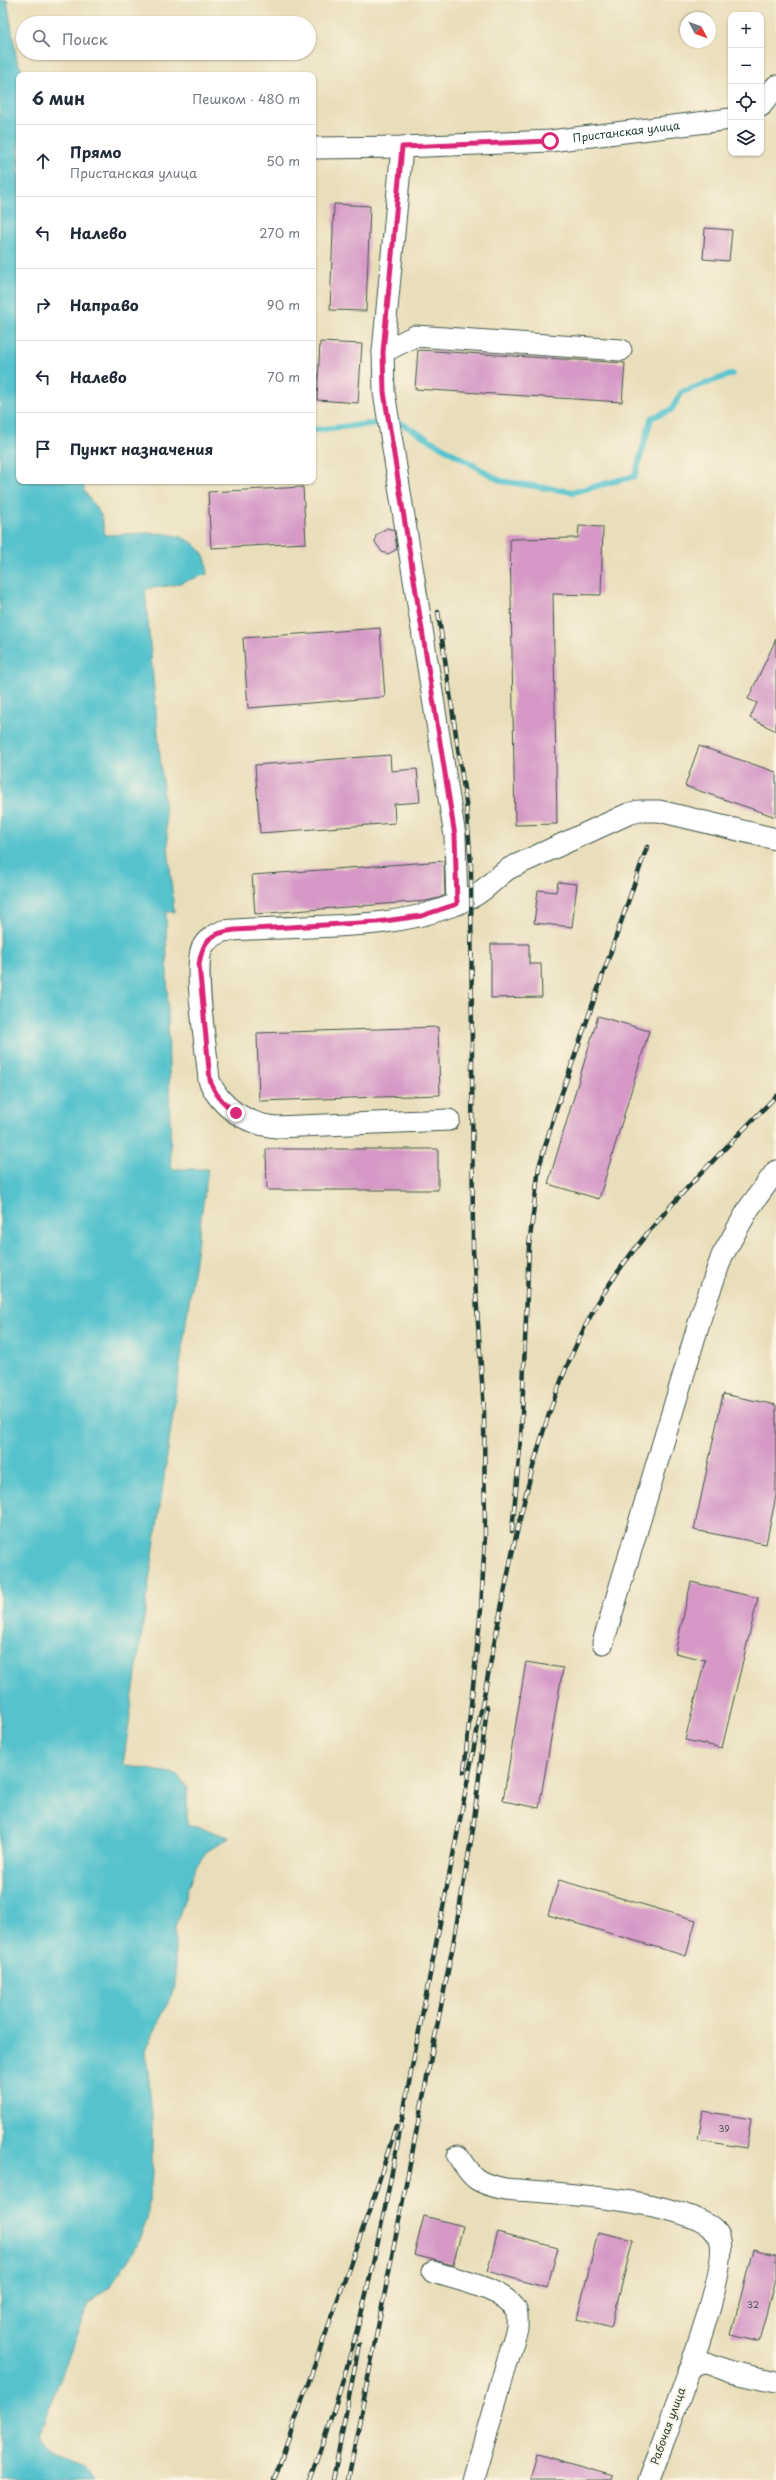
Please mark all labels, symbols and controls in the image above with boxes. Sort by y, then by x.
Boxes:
north arrow [680,12,716,48]
map controls [728,12,764,156]
button: + [728,12,764,48]
search box [16,16,316,60]
icon: search [30,27,52,49]
text: Поиск [62,27,108,50]
button: − [728,48,764,84]
button: locate [728,84,764,120]
text: 6 мин [32,85,85,111]
text: Пешком · 480 m [192,89,300,108]
street label: Пристанская улица [572,116,681,146]
button: layers [728,120,764,156]
route start [541,132,559,150]
text: Прямо [70,140,121,163]
icon: ahead [32,150,54,172]
text: 50 m [266,151,300,170]
text: Пристанская улица [70,163,197,182]
text: Налево [70,221,127,244]
icon: left [32,222,54,244]
text: 270 m [259,223,300,242]
text: Направо [70,293,139,316]
icon: right [32,294,54,316]
text: 90 m [267,295,300,314]
text: Налево [70,365,127,388]
icon: left [32,366,54,388]
text: 70 m [267,367,300,386]
text: Пункт назначения [70,437,213,460]
icon: arrive [32,438,54,460]
route end [227,1104,245,1122]
house number: 39 [718,2121,730,2135]
house number: 32 [747,2297,759,2311]
street label: Рабочая улица [646,2385,689,2467]

